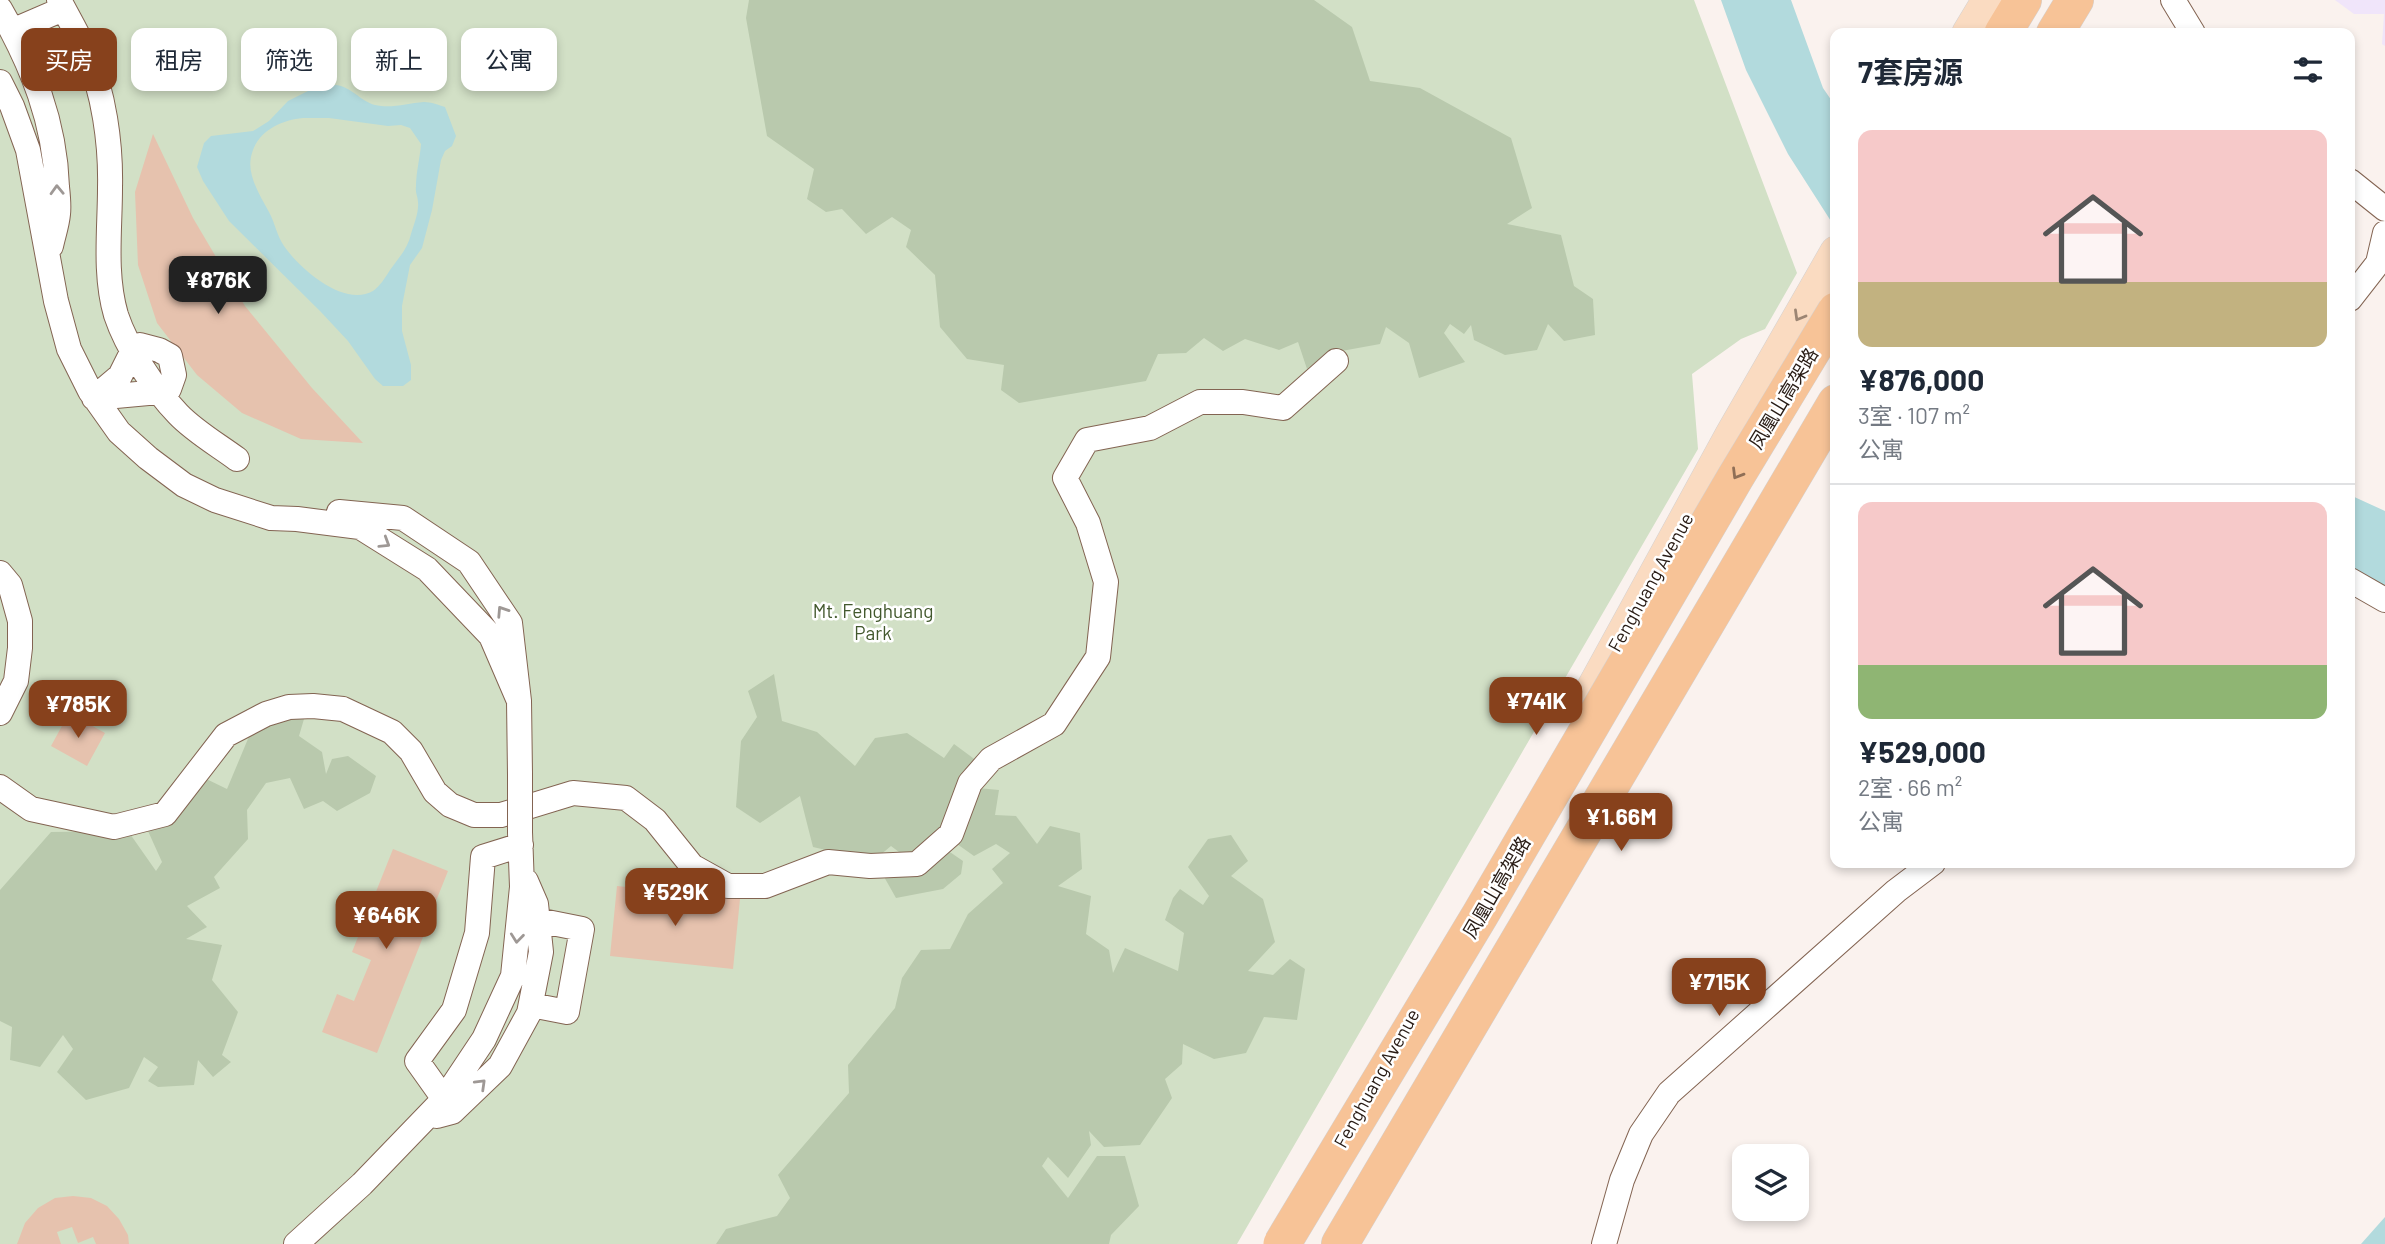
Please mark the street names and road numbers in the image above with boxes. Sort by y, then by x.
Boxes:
street label: 凤凰山高架路 [1744,343,1822,453]
street label: Fenghuang Avenue [1602,509,1698,655]
street label: 凤凰山高架路 [1458,832,1534,942]
street label: Fenghuang Avenue [1328,1005,1424,1151]

